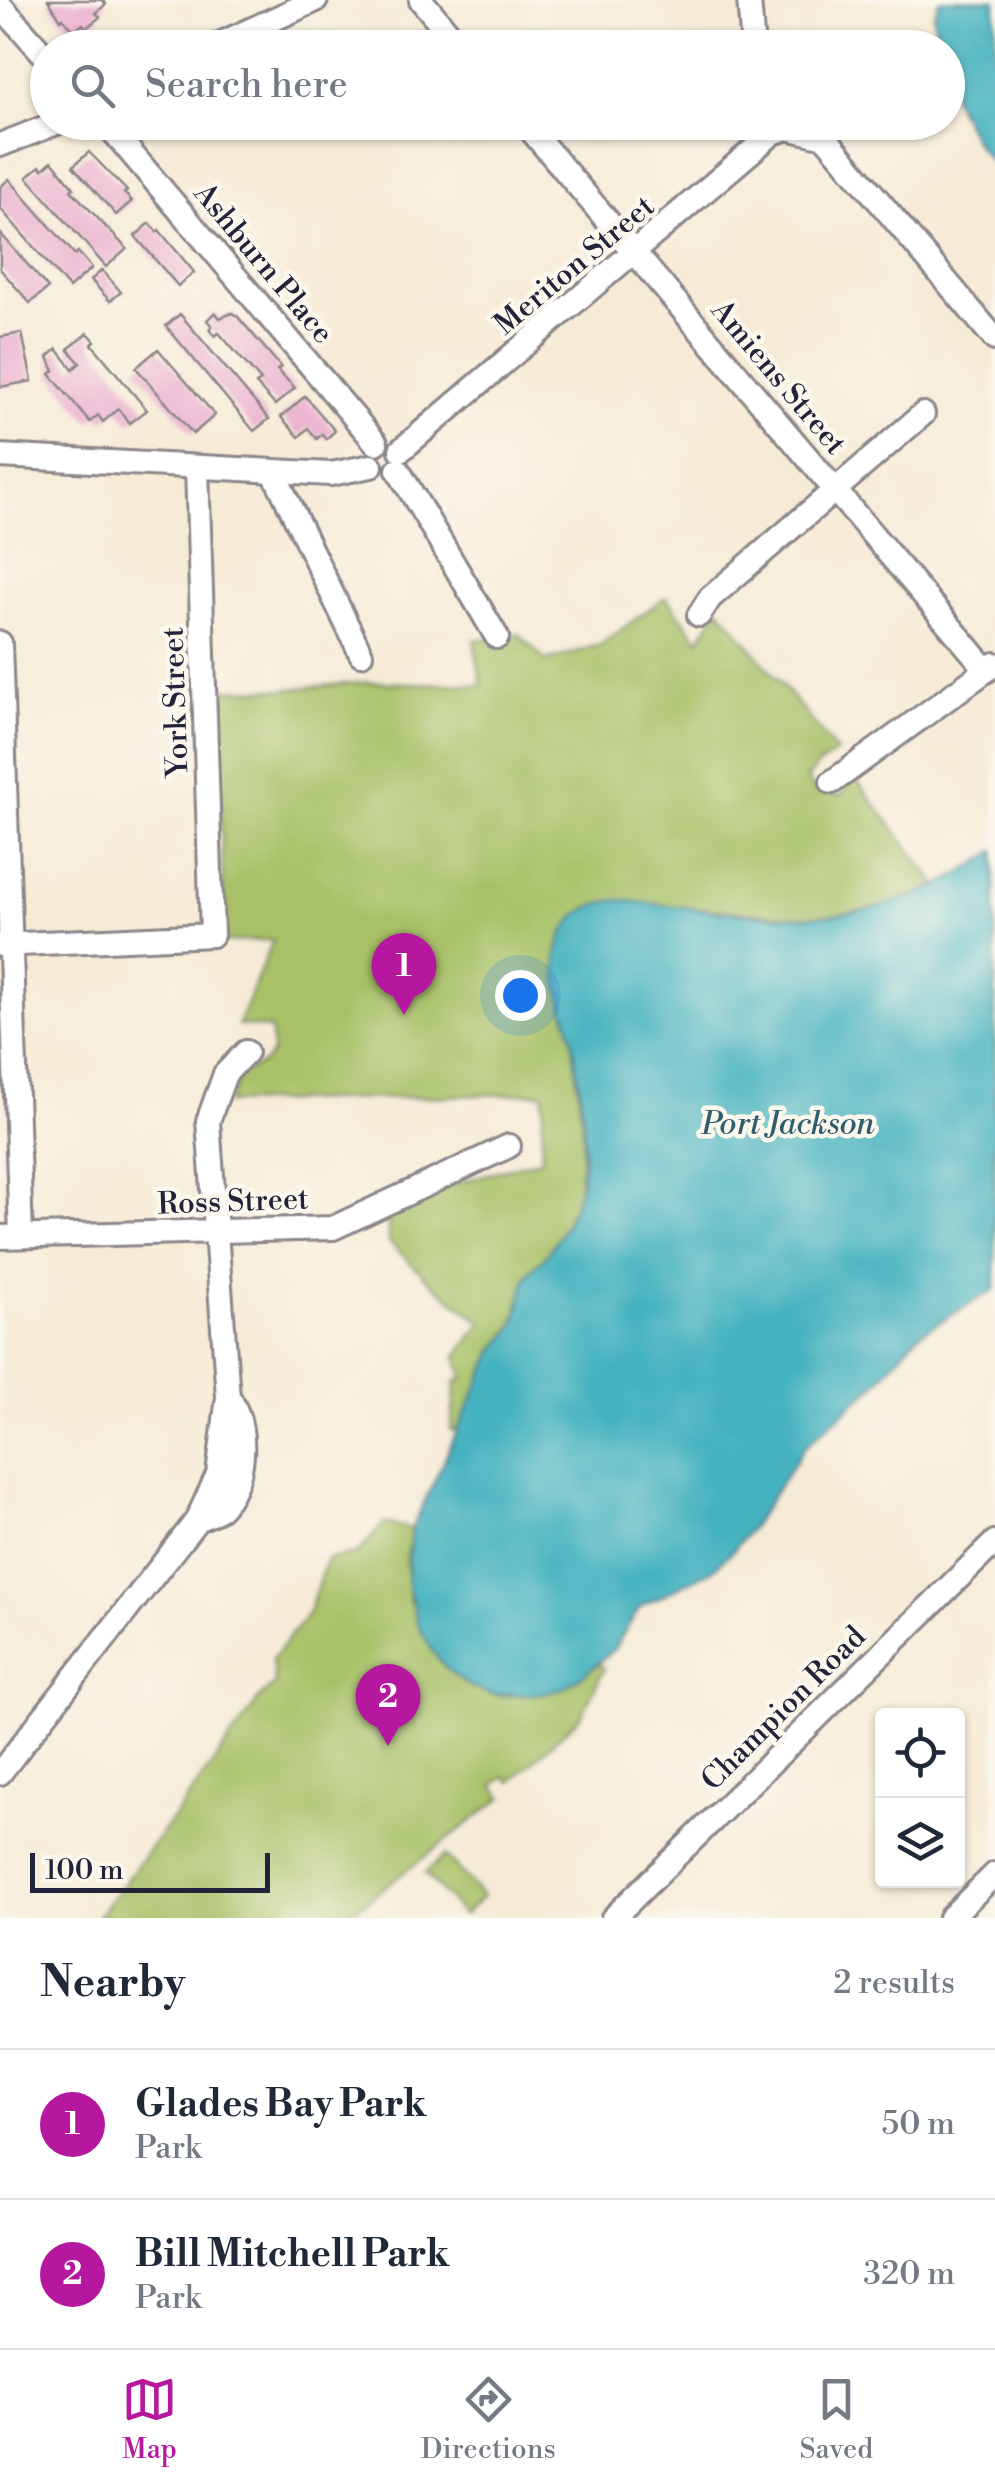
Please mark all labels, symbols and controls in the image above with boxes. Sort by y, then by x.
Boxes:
search box [30,30,965,140]
icon: search [65,58,120,113]
text: Search here [145,62,348,109]
street label: Ashburn Place [184,175,341,352]
street label: Meriton Street [487,188,663,344]
street label: Amiens Street [702,292,854,463]
street label: York Street [154,626,198,780]
pin: 1 [372,932,436,1015]
your location [495,970,546,1021]
water label: Port Jackson [700,1104,876,1144]
street label: Ross Street [157,1180,310,1224]
street label: Champion Road [693,1618,874,1799]
pin: 2 [356,1664,420,1746]
map controls [875,1708,965,1888]
button: locate [875,1708,965,1798]
button: layers [875,1798,965,1888]
scale bar [30,1848,270,1892]
text: 100 m [45,1853,124,1888]
text: Nearby [40,1957,185,2010]
text: 2 results [833,1963,955,2003]
text: Glades Bay Park [135,2081,427,2128]
text: 1 [65,2104,80,2144]
text: 50 m [882,2104,955,2144]
text: Park [135,2128,202,2168]
text: Bill Mitchell Park [135,2231,449,2278]
text: 2 [62,2254,83,2294]
text: 320 m [863,2254,955,2294]
text: Park [135,2278,202,2318]
tab: Map [122,2372,177,2467]
tab: Directions [421,2372,556,2467]
tab: Saved [800,2372,873,2467]

